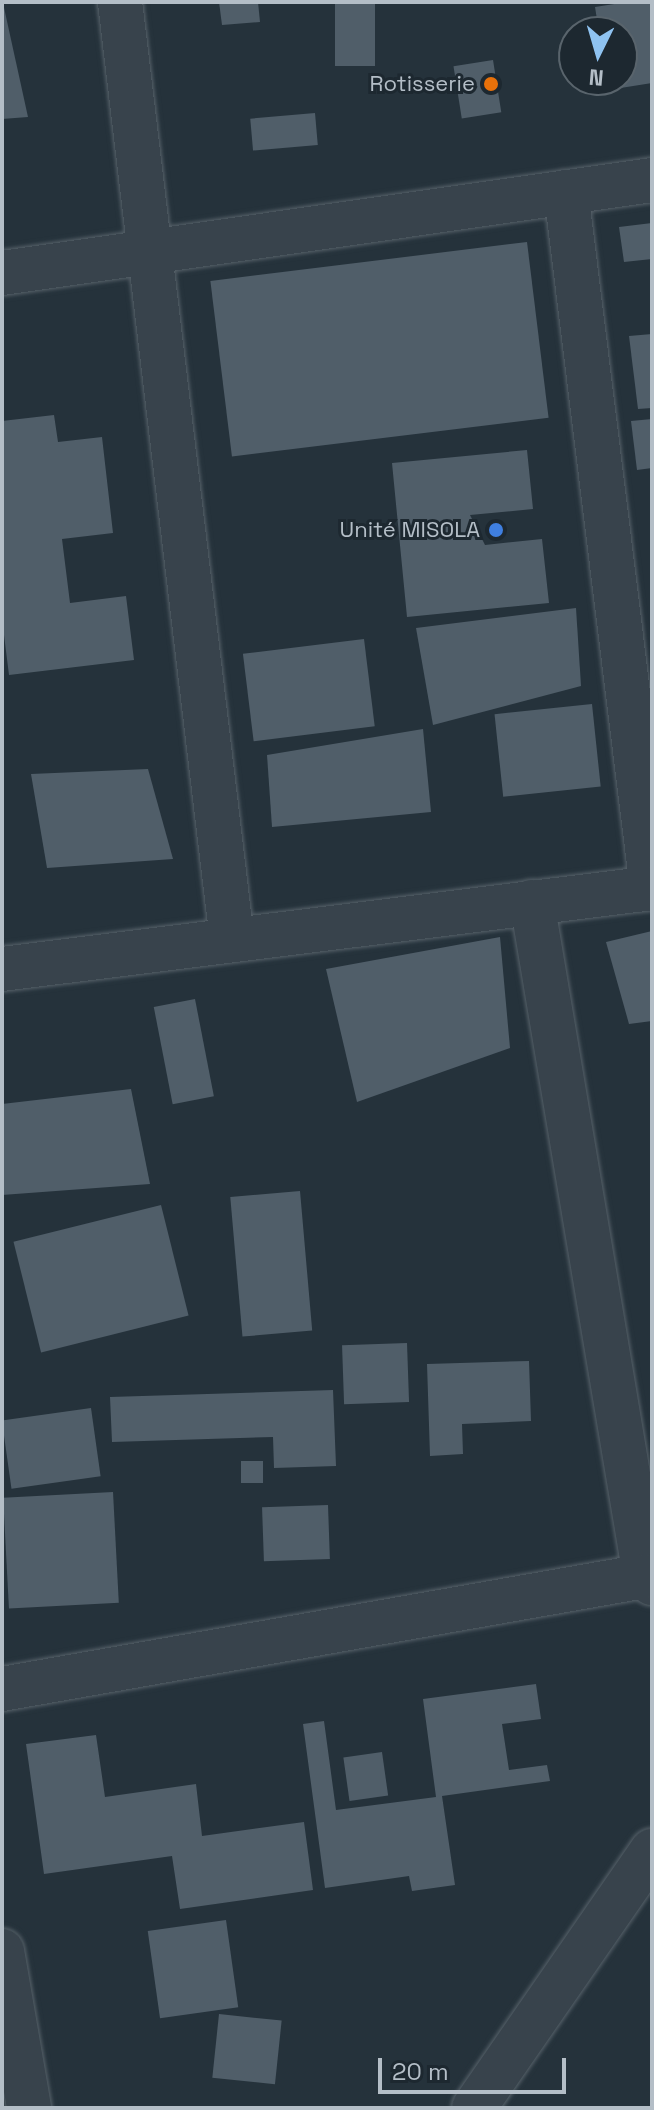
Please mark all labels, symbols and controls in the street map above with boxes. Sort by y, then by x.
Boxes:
north arrow [558,16,638,96]
text: N [588,63,605,93]
place label: Rotisserie [370,71,475,97]
marker: Rotisserie [482,75,500,93]
place label: Unité MISOLA [340,517,480,543]
marker: Unité MISOLA [487,521,505,539]
scale bar [382,2042,570,2092]
text: 20 m [392,2056,449,2087]

